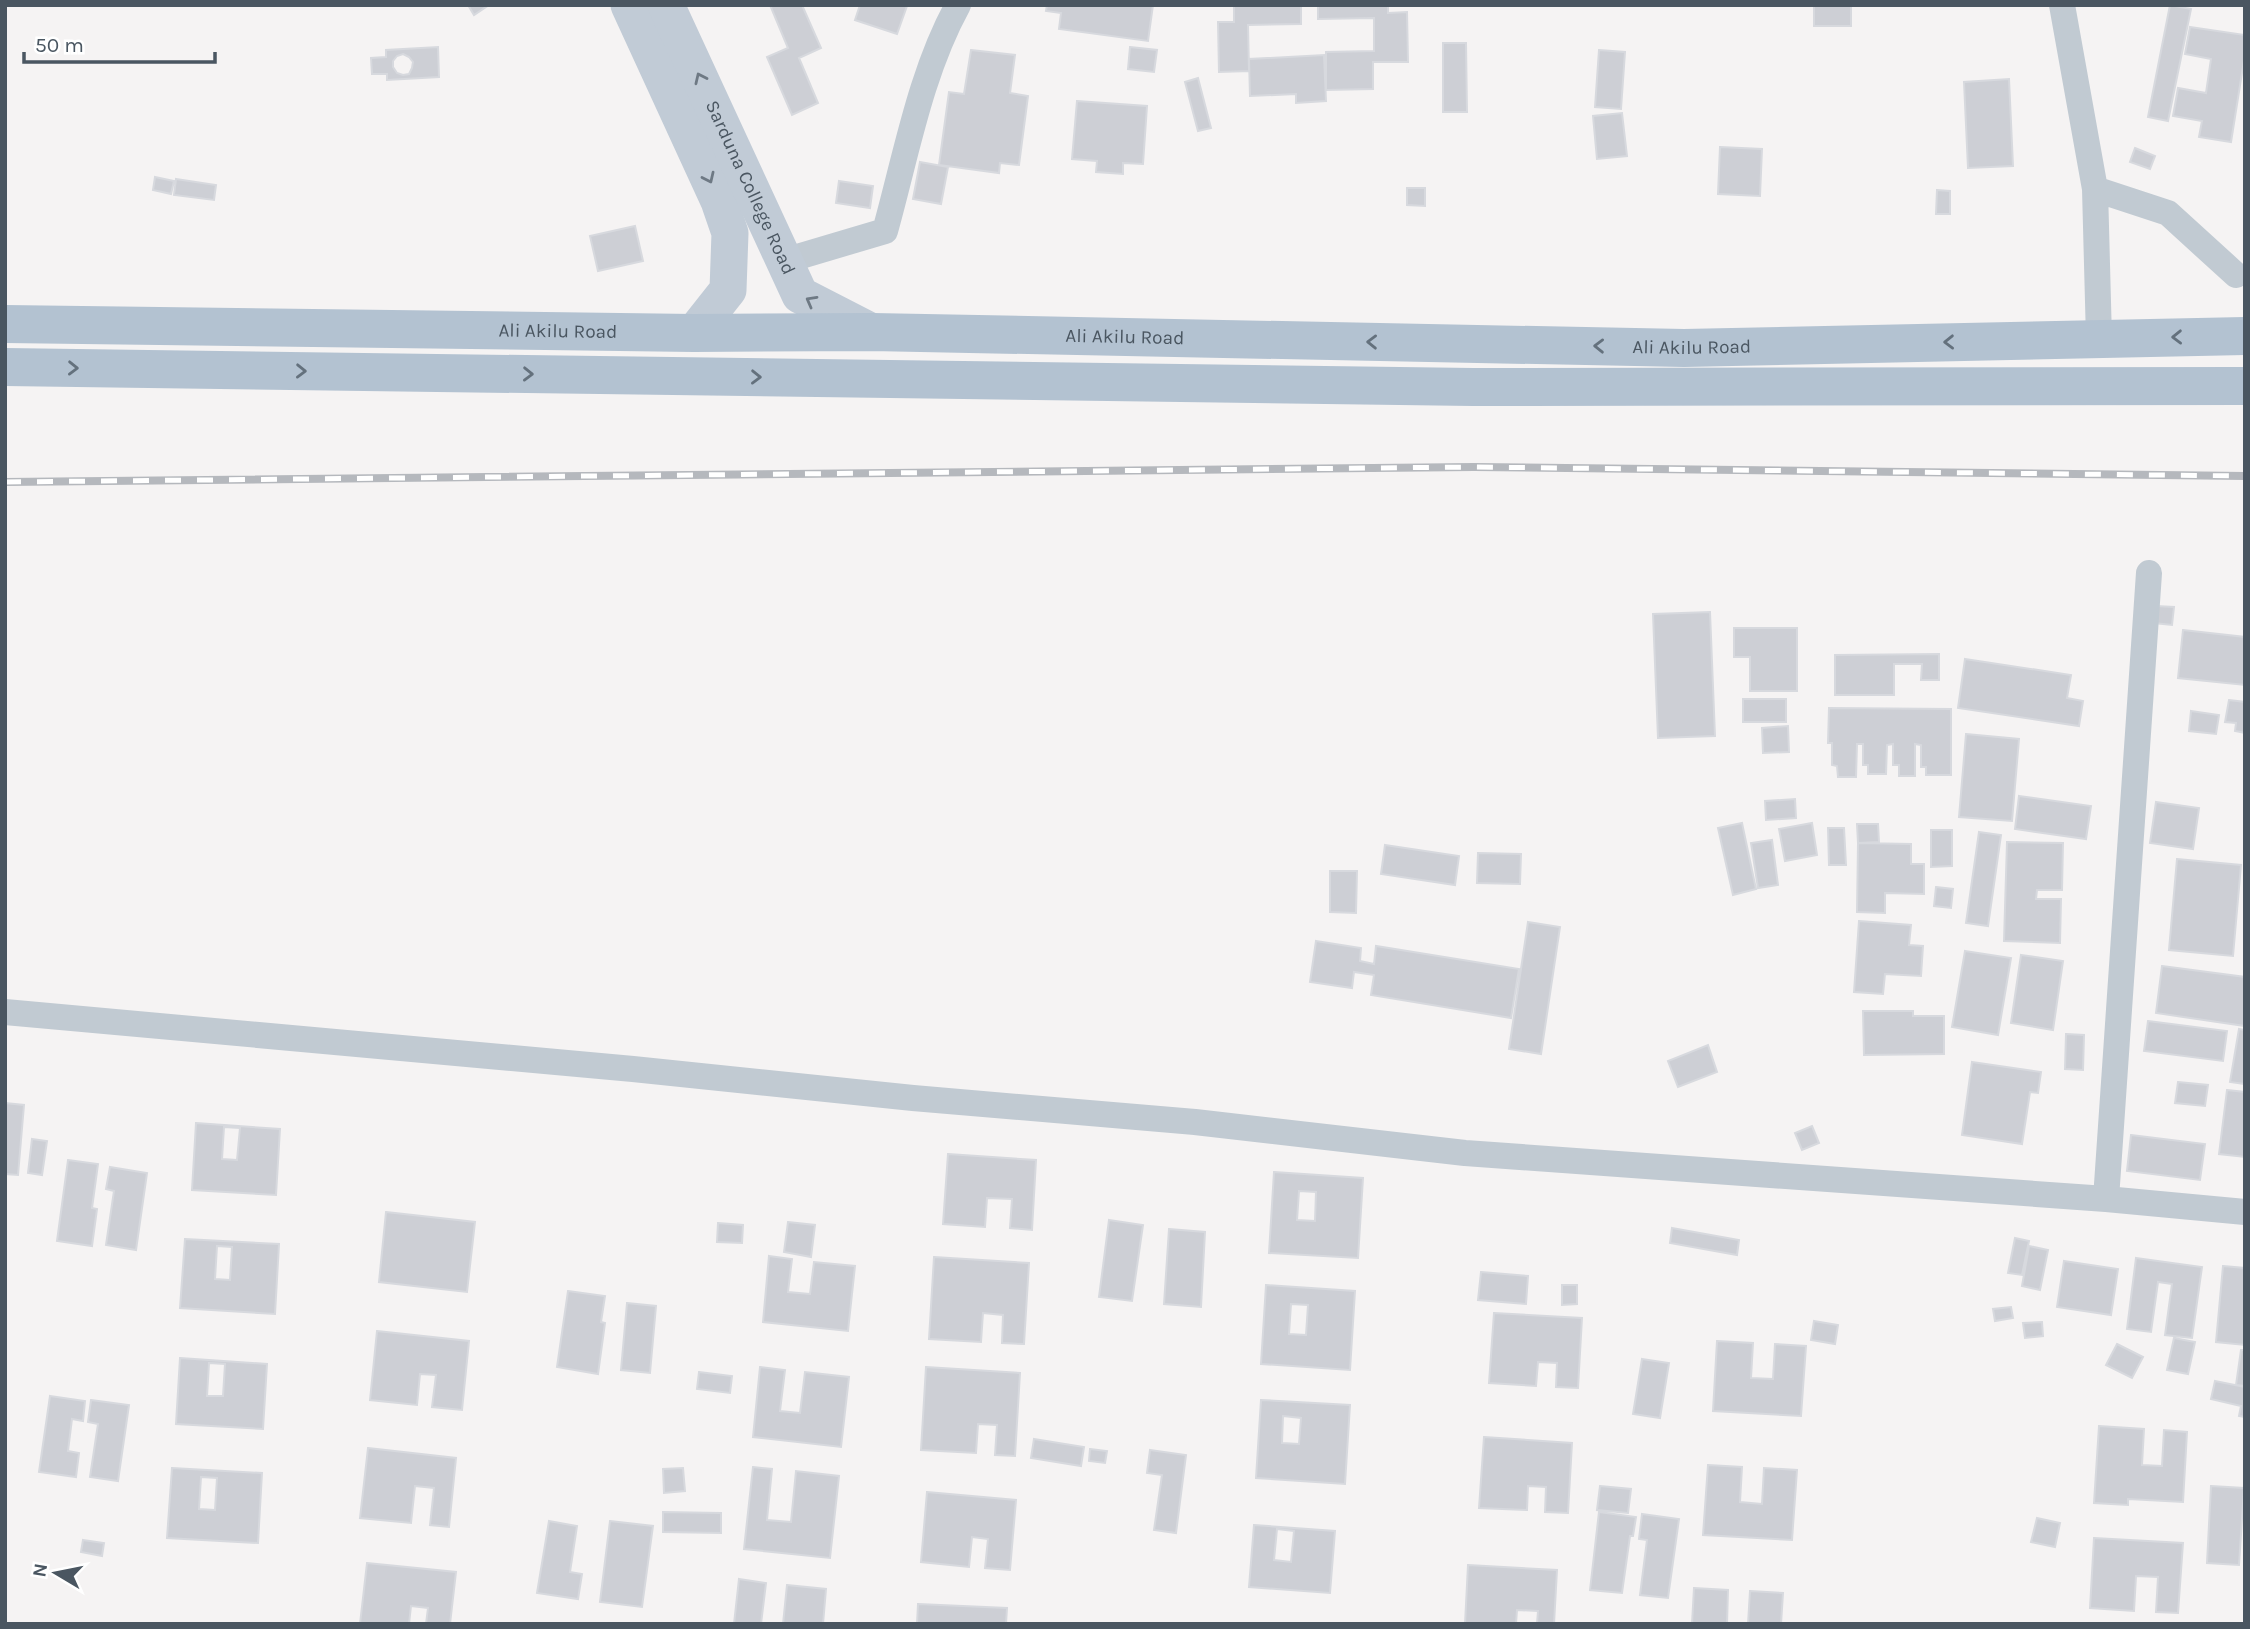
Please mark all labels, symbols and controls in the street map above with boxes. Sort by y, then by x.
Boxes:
scale bar [24,21,215,65]
text: 50 m [35,33,84,57]
one-way arrow [694,73,708,85]
street label: Sarduna College Road [701,97,800,278]
one-way arrow [701,171,715,184]
one-way arrow [806,296,818,309]
street label: Ali Akilu Road [498,319,618,343]
street label: Ali Akilu Road [1065,325,1185,349]
one-way arrow [2171,330,2182,345]
one-way arrow [1366,334,1377,349]
one-way arrow [1943,334,1954,350]
street label: Ali Akilu Road [1632,336,1751,359]
one-way arrow [1593,338,1604,354]
one-way arrow [68,360,79,375]
one-way arrow [296,363,307,379]
one-way arrow [524,366,534,382]
one-way arrow [751,369,762,385]
north arrow [21,1538,91,1608]
text: N [28,1562,52,1579]

